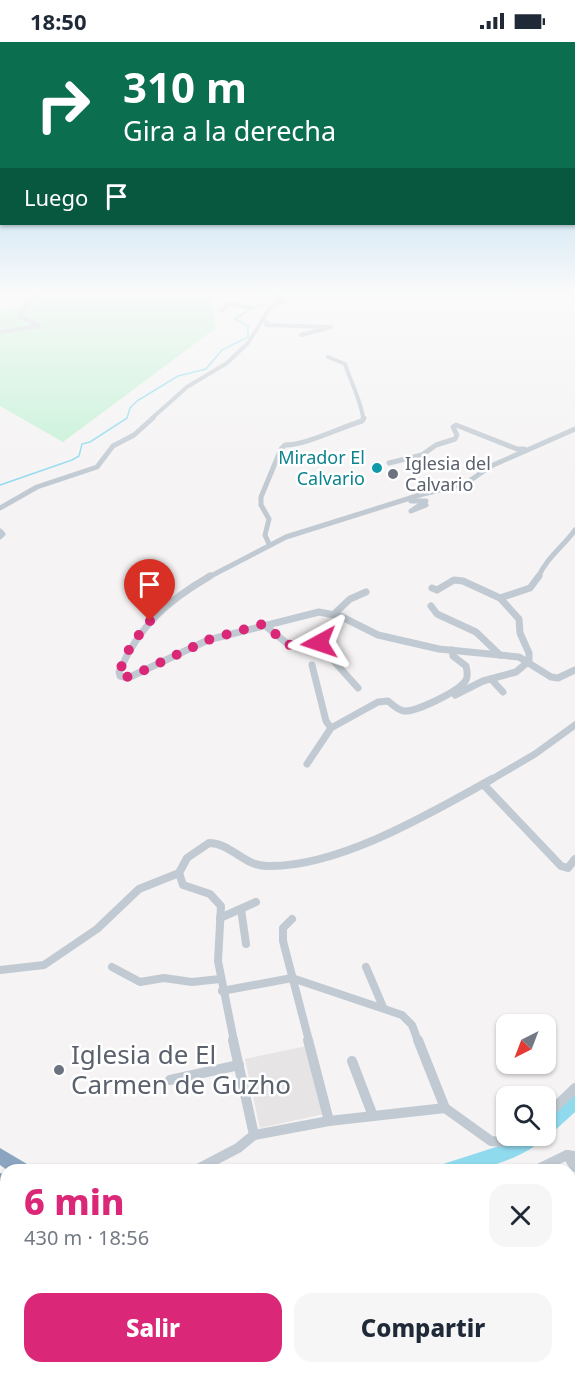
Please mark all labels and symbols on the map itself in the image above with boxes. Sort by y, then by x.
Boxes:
place label: Mirador El Calvario [278,445,365,490]
place label: Iglesia del Calvario [405,451,491,496]
marker: Mirador El Calvario [370,461,384,475]
marker: Iglesia del Calvario [386,467,400,481]
pin [124,559,175,621]
position arrow [287,611,351,675]
north arrow [496,1014,556,1074]
place label: Iglesia de El Carmen de Guzho [71,1036,291,1102]
marker: Iglesia de El Carmen de Guzho [52,1063,66,1077]

